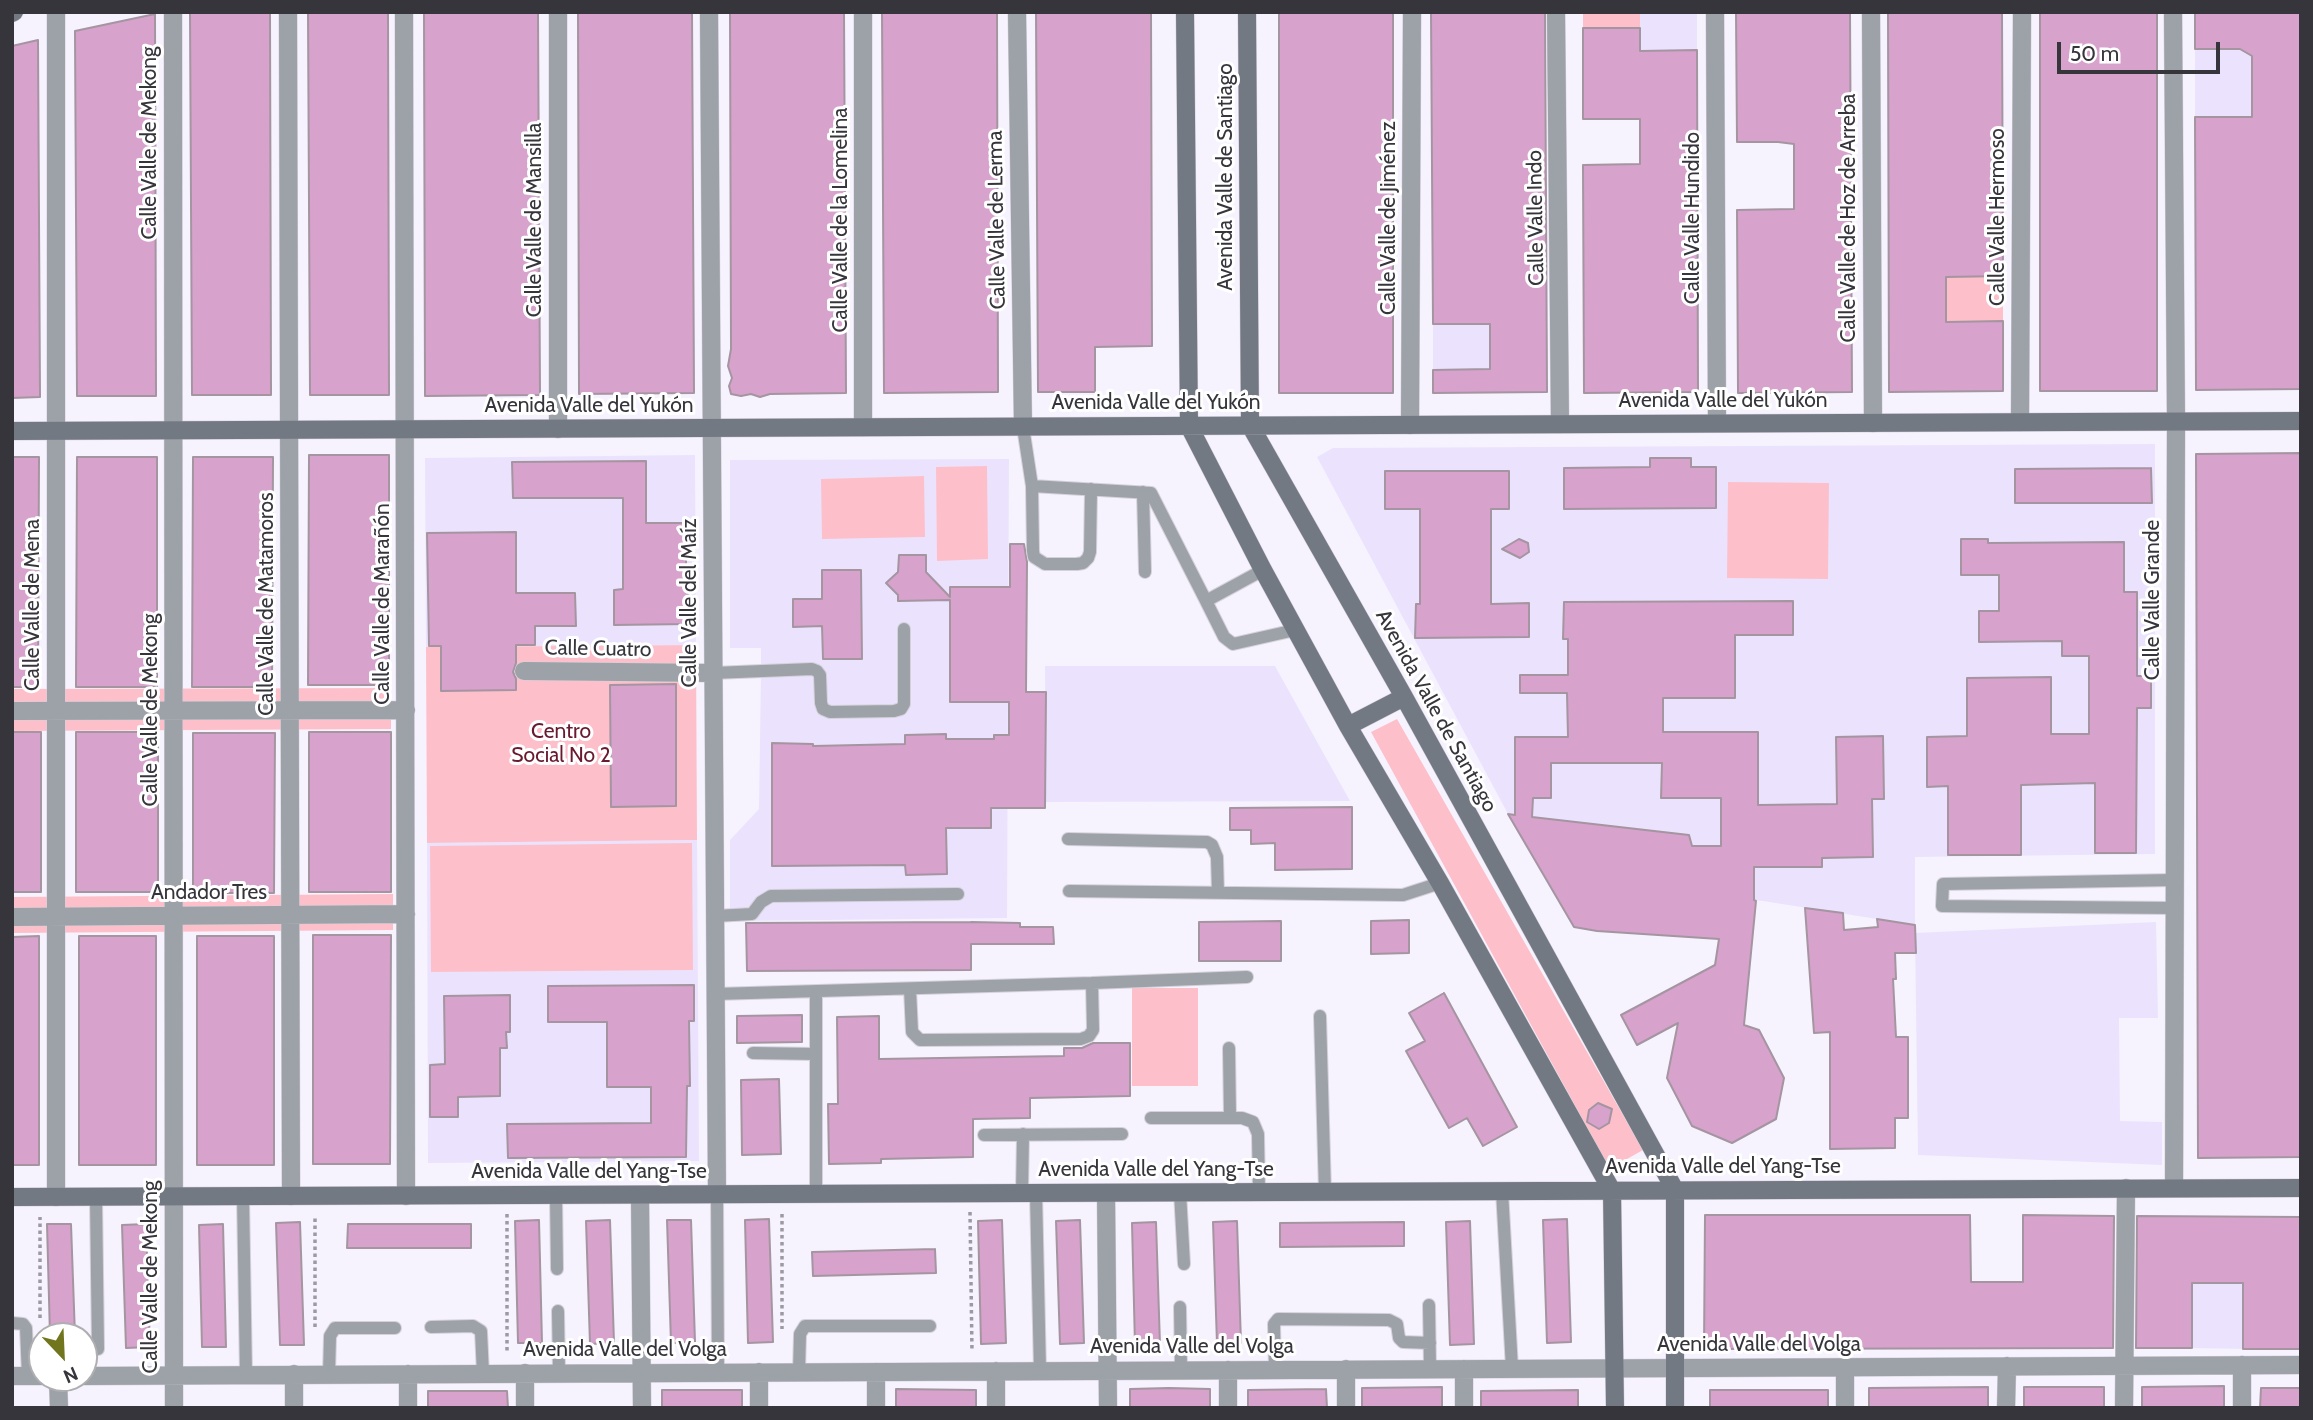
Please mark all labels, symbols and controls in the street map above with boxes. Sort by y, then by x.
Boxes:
scale bar [2061,28,2224,72]
text: 50 m [2070,41,2119,66]
street label: Calle Valle de Mekong [137,46,163,240]
street label: Avenida Valle de Santiago [1213,63,1239,291]
street label: Calle Valle de Hoz de Arreba [1836,94,1862,342]
street label: Calle Valle de la Lomelina [828,108,854,332]
street label: Calle Valle de Jiménez [1376,121,1402,315]
street label: Calle Valle de Mansilla [522,123,548,317]
street label: Calle Valle Hermoso [1985,128,2011,306]
street label: Calle Valle de Lerma [983,130,1011,310]
street label: Calle Valle Hundido [1680,132,1706,304]
street label: Calle Valle Indo [1522,150,1550,286]
street label: Avenida Valle del Yukón [1619,388,1827,414]
street label: Avenida Valle del Yukón [1052,390,1260,416]
street label: Avenida Valle del Yukón [485,393,693,419]
street label: Calle Valle de Matamoros [254,492,280,716]
street label: Calle Valle de Marañón [370,503,396,705]
street label: Calle Valle del Maíz [677,518,703,688]
street label: Calle Valle de Mena [20,519,46,691]
street label: Calle Valle Grande [2140,520,2166,680]
street label: Avenida Valle de Santiago [1370,605,1502,817]
street label: Calle Valle de Mekong [138,613,164,807]
street label: Calle Cuatro [544,635,652,663]
park label: Centro Social No 2 [511,719,611,769]
street label: Andador Tres [151,880,267,906]
street label: Avenida Valle del Yang-Tse [1605,1154,1841,1180]
street label: Avenida Valle del Yang-Tse [1038,1157,1274,1183]
street label: Avenida Valle del Yang-Tse [471,1159,707,1185]
street label: Calle Valle de Mekong [138,1180,164,1374]
north arrow [28,1322,98,1392]
street label: Avenida Valle del Volga [1657,1332,1861,1358]
street label: Avenida Valle del Volga [1090,1334,1294,1360]
street label: Avenida Valle del Volga [523,1337,727,1363]
text: N [60,1362,81,1388]

